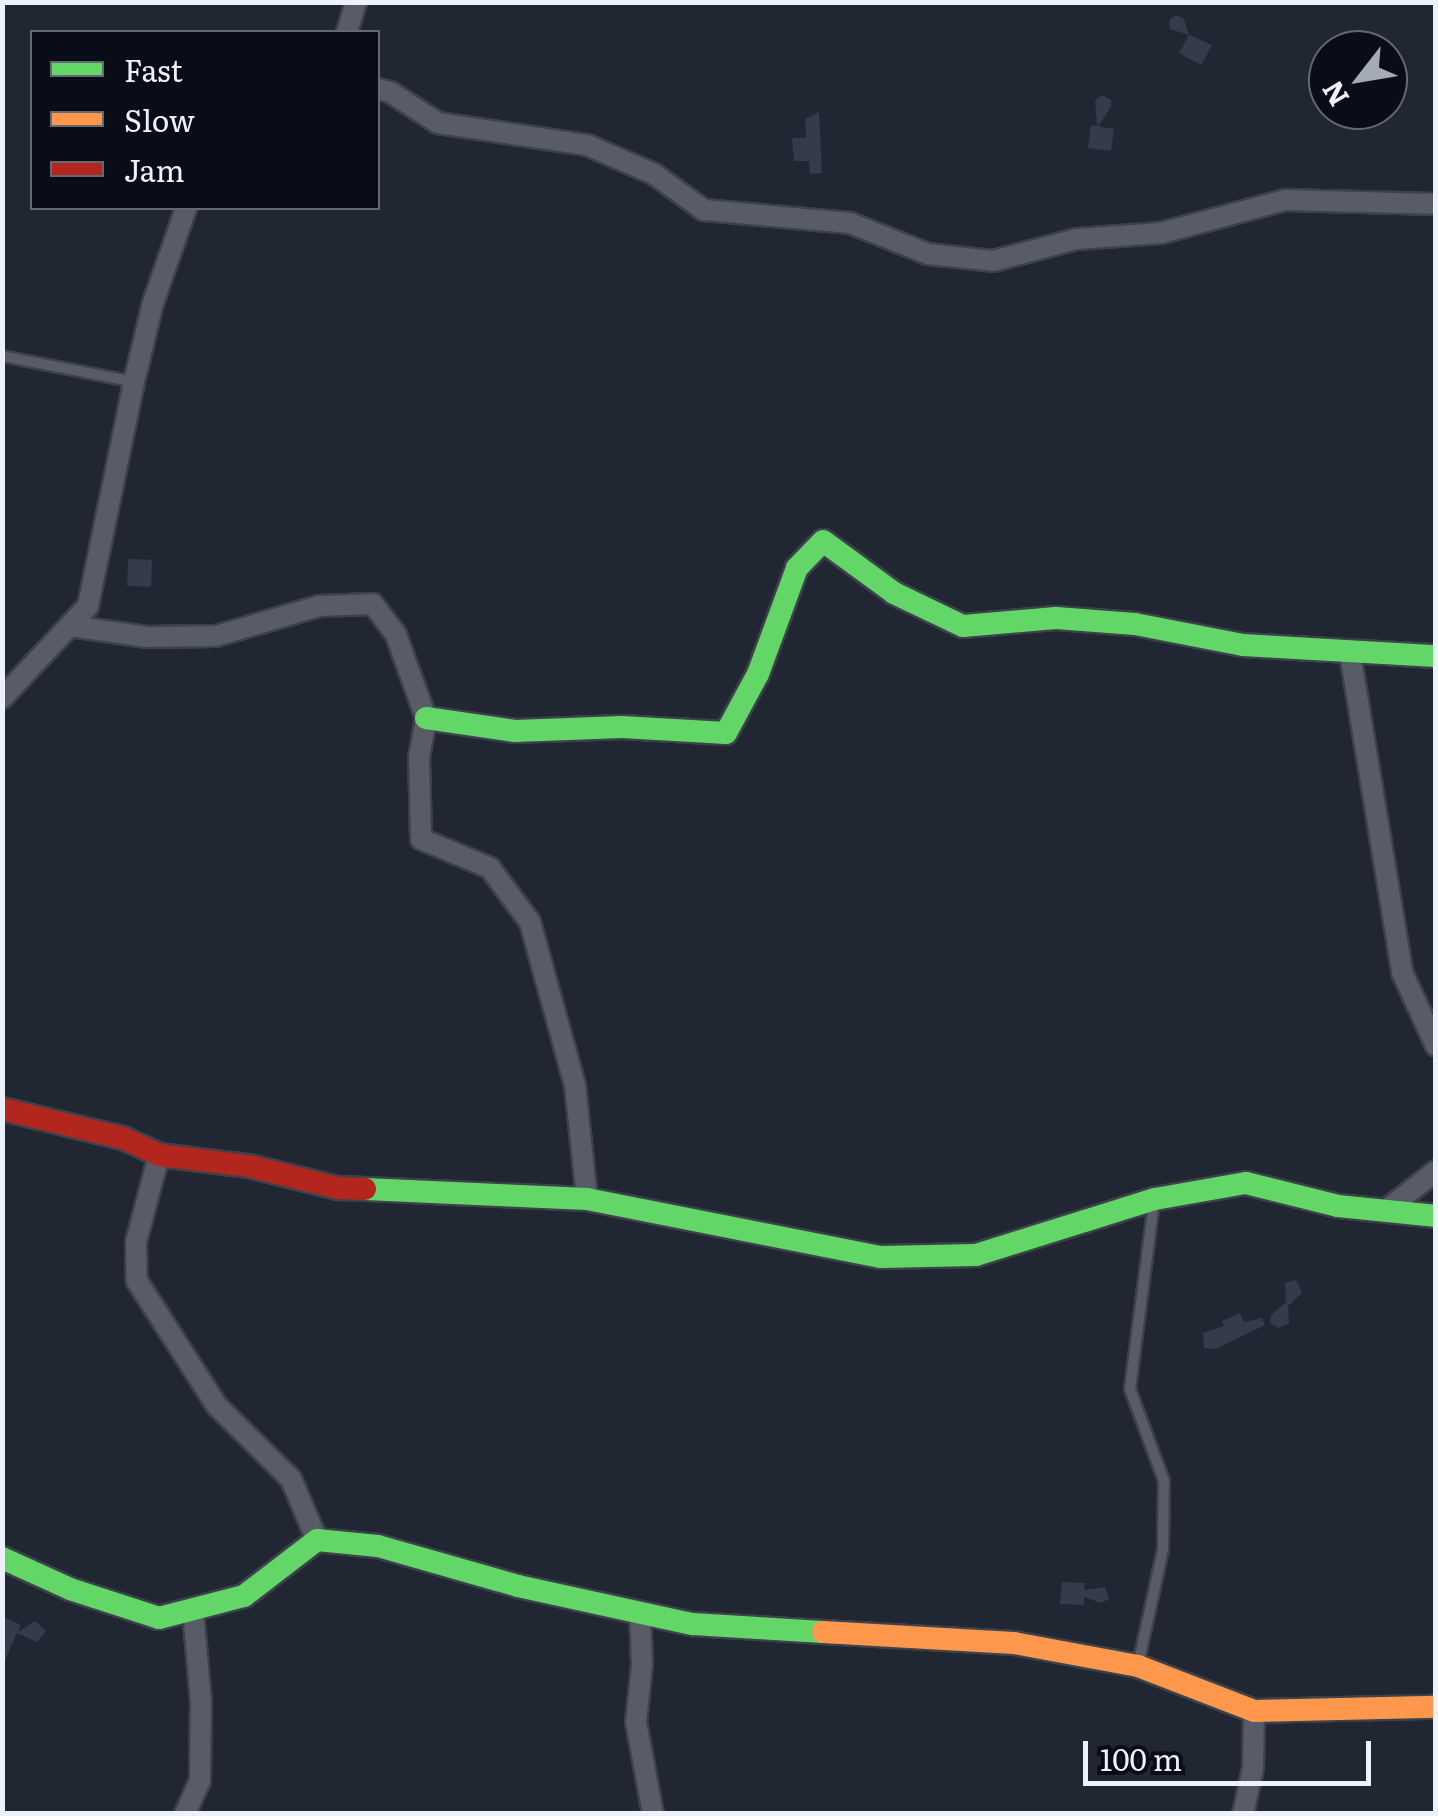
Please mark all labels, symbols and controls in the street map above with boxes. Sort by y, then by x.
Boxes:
legend [30,30,380,210]
north arrow [1308,30,1408,130]
text: Fast [124,47,183,91]
text: N [1310,74,1358,115]
text: Slow [124,97,195,141]
text: Jam [124,147,184,191]
scale bar [1088,1721,1376,1783]
text: 100 m [1100,1736,1182,1780]

